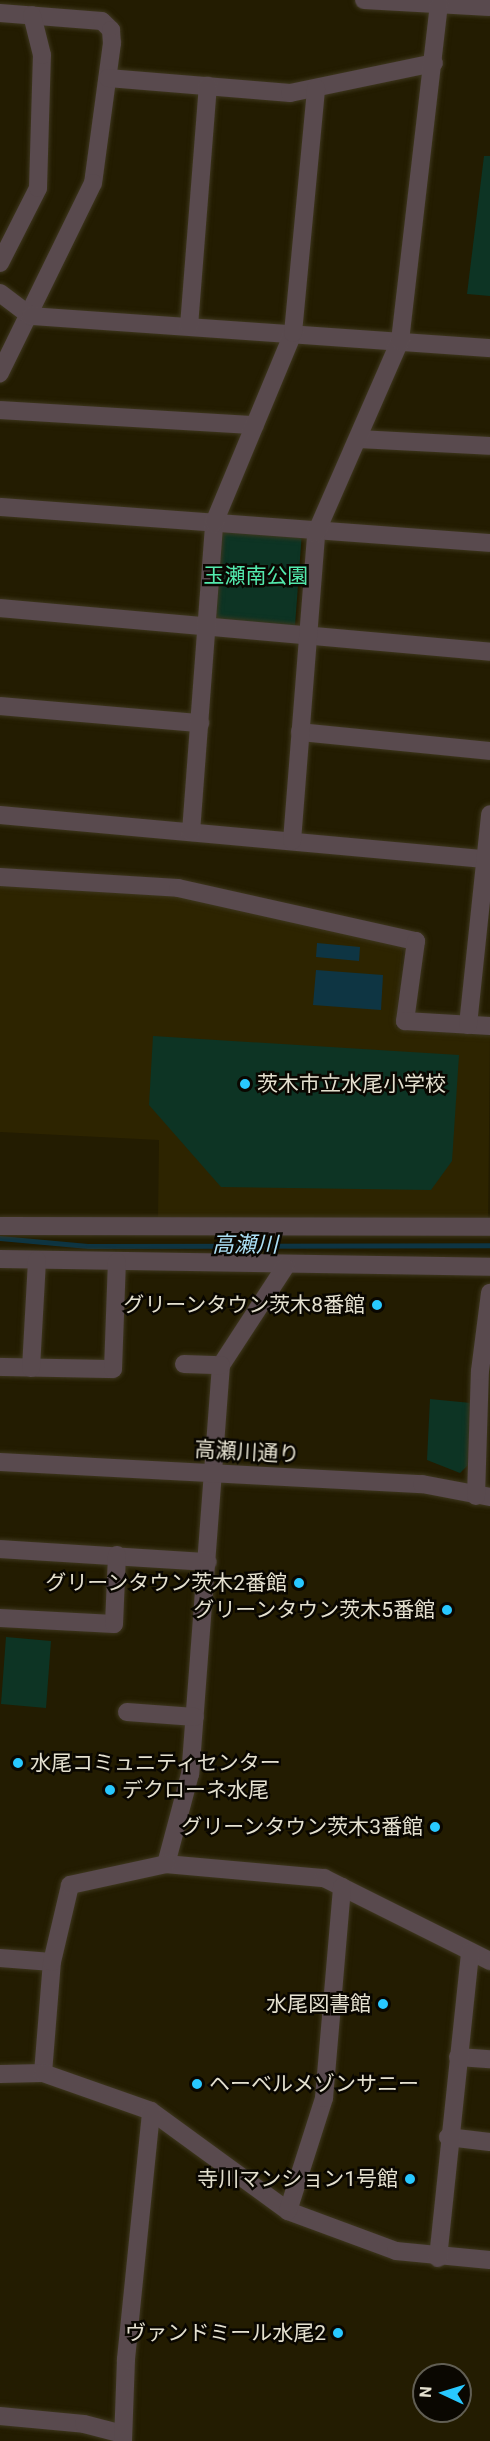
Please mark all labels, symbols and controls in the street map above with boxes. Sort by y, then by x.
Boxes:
park label: 玉瀬南公園 [204,563,308,589]
place label: 茨木市立水尾小学校 [257,1071,446,1097]
marker: 茨木市立水尾小学校 [238,1077,252,1091]
water label: 高瀬川 [212,1232,278,1258]
place label: グリーンタウン茨木8番館 [122,1292,365,1318]
marker: グリーンタウン茨木8番館 [370,1298,384,1312]
street label: 高瀬川通り [194,1437,300,1467]
place label: グリーンタウン茨木2番館 [44,1570,287,1596]
marker: グリーンタウン茨木2番館 [292,1576,306,1590]
place label: グリーンタウン茨木5番館 [192,1597,435,1623]
marker: グリーンタウン茨木5番館 [440,1603,454,1617]
place label: 水尾コミュニティセンター [30,1750,282,1776]
marker: 水尾コミュニティセンター [11,1756,25,1770]
place label: デクローネ水尾 [122,1777,269,1803]
marker: デクローネ水尾 [103,1783,117,1797]
place label: グリーンタウン茨木3番館 [180,1814,423,1840]
marker: グリーンタウン茨木3番館 [428,1820,442,1834]
place label: 水尾図書館 [266,1991,371,2017]
marker: 水尾図書館 [376,1997,390,2011]
place label: ヘーベルメゾンサニー [209,2071,419,2097]
marker: ヘーベルメゾンサニー [190,2077,204,2091]
place label: 寺川マンション1号館 [197,2166,398,2192]
marker: 寺川マンション1号館 [403,2172,417,2186]
place label: ヴァンドミール水尾2 [125,2320,326,2346]
marker: ヴァンドミール水尾2 [331,2326,345,2340]
north arrow [412,2363,472,2423]
text: N [416,2386,435,2398]

